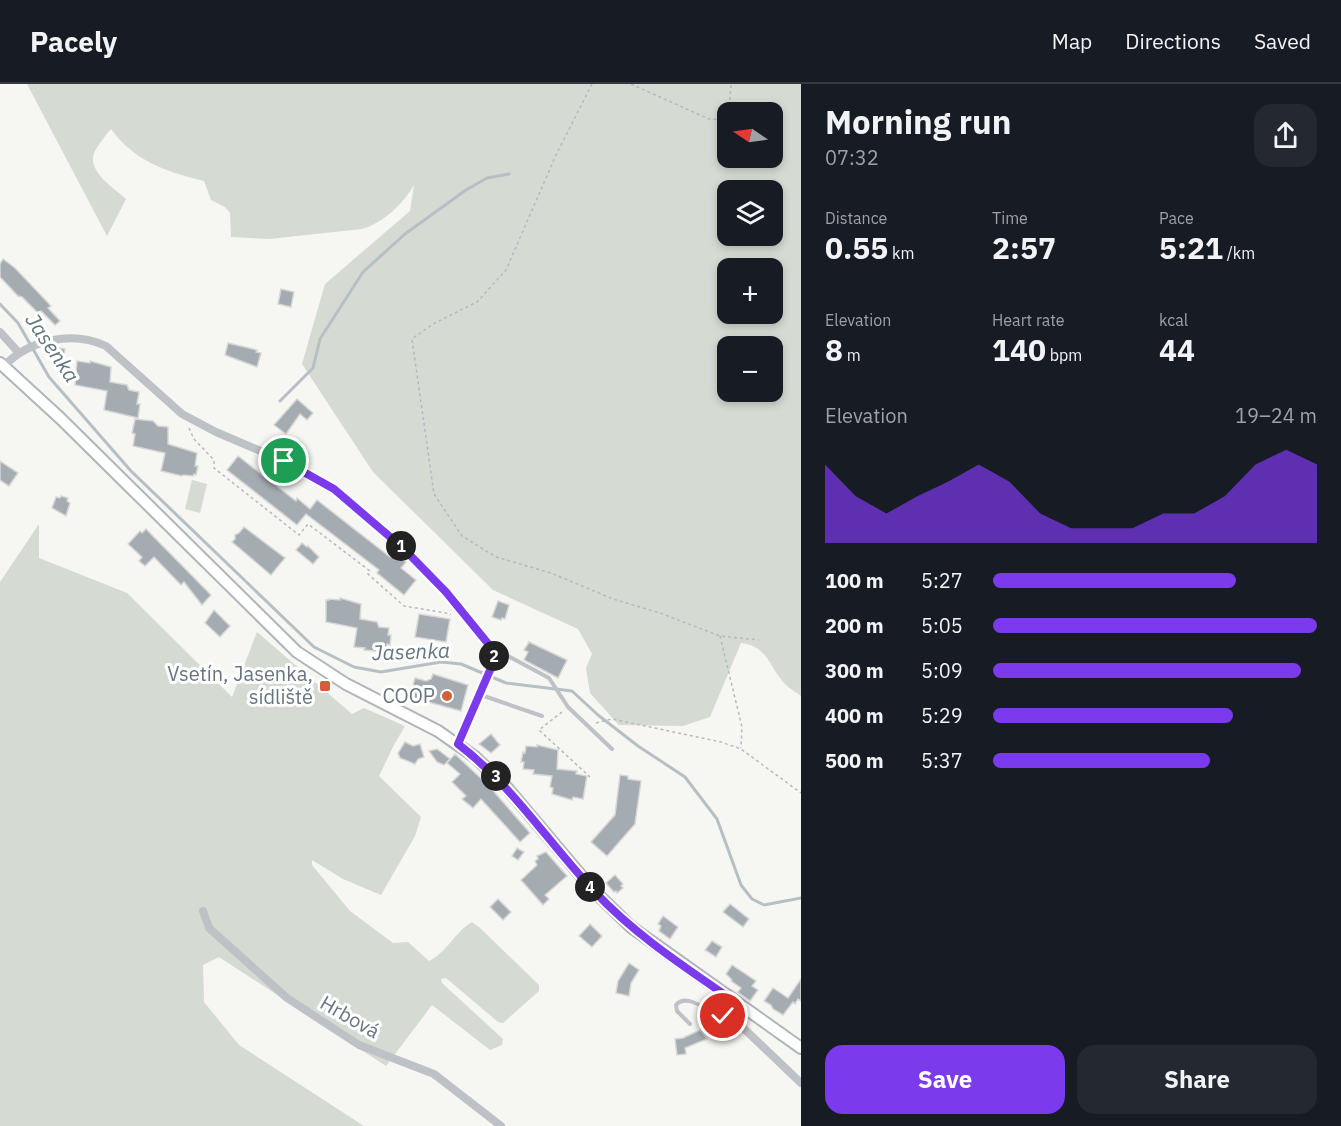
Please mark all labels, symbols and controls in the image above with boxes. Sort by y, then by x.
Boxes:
text: Pacely [30,23,117,60]
text: Map [1052,27,1092,55]
text: Directions [1125,27,1221,55]
text: Saved [1254,27,1311,55]
text: Morning run [825,100,1011,143]
north arrow [717,102,783,168]
map controls [717,102,783,402]
button: share [1254,104,1317,167]
text: 07:32 [825,144,879,171]
button: layers [717,180,783,246]
text: Distance [825,208,887,228]
text: Time [992,208,1028,228]
text: Pace [1159,208,1194,228]
text: 0.55 [825,228,888,267]
text: 2:57 [992,228,1056,267]
text: 5:21 [1159,228,1223,267]
text: km [888,243,915,263]
text: /km [1223,243,1255,263]
button: + [717,258,783,324]
water label: Jasenka [19,307,86,388]
text: Elevation [825,310,891,330]
text: Heart rate [992,310,1065,330]
text: kcal [1159,310,1188,330]
text: 8 [825,330,843,369]
text: 140 [992,330,1046,369]
text: 44 [1159,330,1195,369]
button: − [717,336,783,402]
text: m [843,345,861,365]
text: bpm [1046,345,1082,365]
text: Elevation [825,402,908,429]
text: 19–24 m [1235,402,1317,429]
pin [258,435,309,486]
icon: arrive [267,444,300,477]
pin: 1 [386,531,416,561]
text: 1 [396,536,406,556]
text: 100 m [825,567,884,594]
text: 5:27 [921,567,963,594]
text: 200 m [825,612,884,639]
text: 5:05 [921,612,963,639]
water label: Jasenka [372,636,450,666]
pin: 2 [479,641,509,671]
text: 2 [489,646,499,666]
text: 300 m [825,657,884,684]
text: 5:09 [921,657,963,684]
place label: Vsetín, Jasenka, sídliště [167,660,313,710]
marker: Vsetín, Jasenka, sídliště [318,679,332,693]
place label: COOP [382,682,435,709]
marker: COOP [440,689,454,703]
text: 400 m [825,702,884,729]
text: 5:29 [921,702,963,729]
text: 500 m [825,747,884,774]
text: 5:37 [921,747,963,774]
pin: 3 [481,761,511,791]
text: 3 [491,766,501,786]
pin: 4 [575,872,605,902]
text: 4 [585,877,595,897]
street label: Hrbová [316,989,385,1045]
pin [697,990,748,1041]
icon: check [706,999,739,1032]
button: Save [825,1045,1065,1114]
button: Share [1077,1045,1317,1114]

